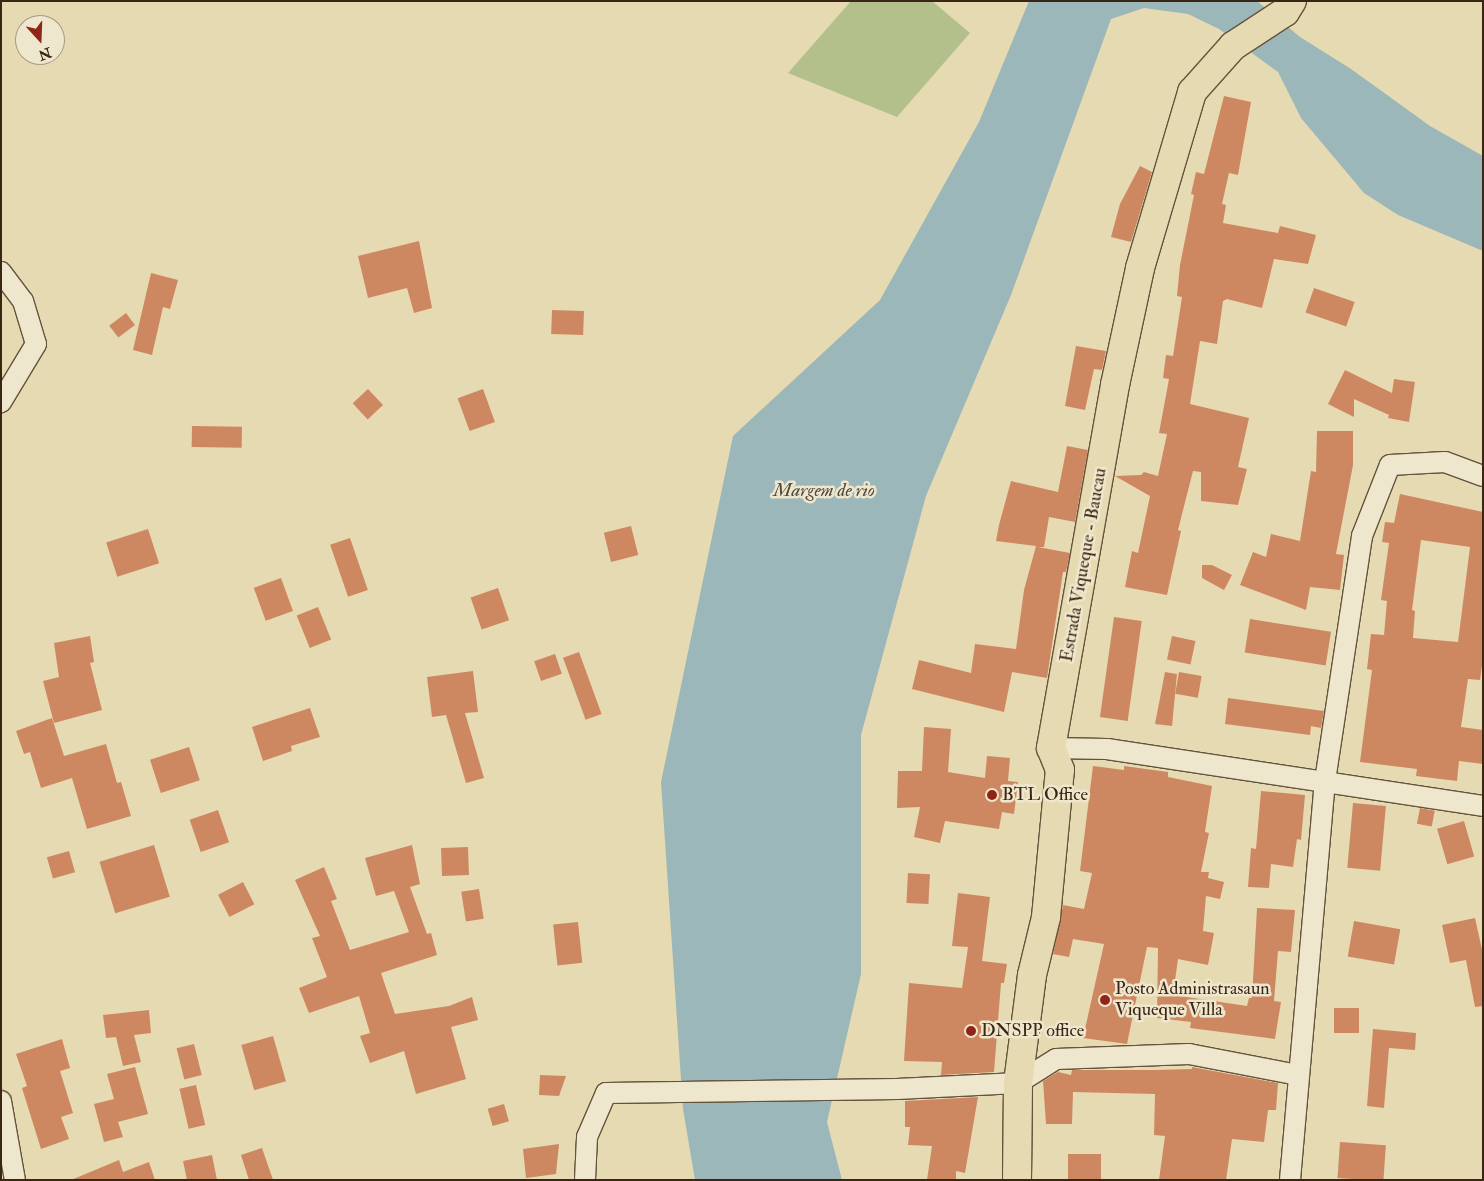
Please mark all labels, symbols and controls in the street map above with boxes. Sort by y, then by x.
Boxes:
north arrow [15,15,65,65]
text: N [36,43,54,64]
street label: Estrada Viqueque - Baucau [1056,466,1112,664]
water label: Margem de rio [773,480,875,502]
place label: BTL Office [1002,784,1088,806]
marker: BTL Office [986,789,998,801]
place label: Posto Administrasaun Viqueque Villa [1115,979,1269,1022]
marker: Posto Administrasaun Viqueque Villa [1099,994,1111,1006]
place label: DNSPP office [981,1020,1084,1042]
marker: DNSPP office [965,1025,977,1037]

